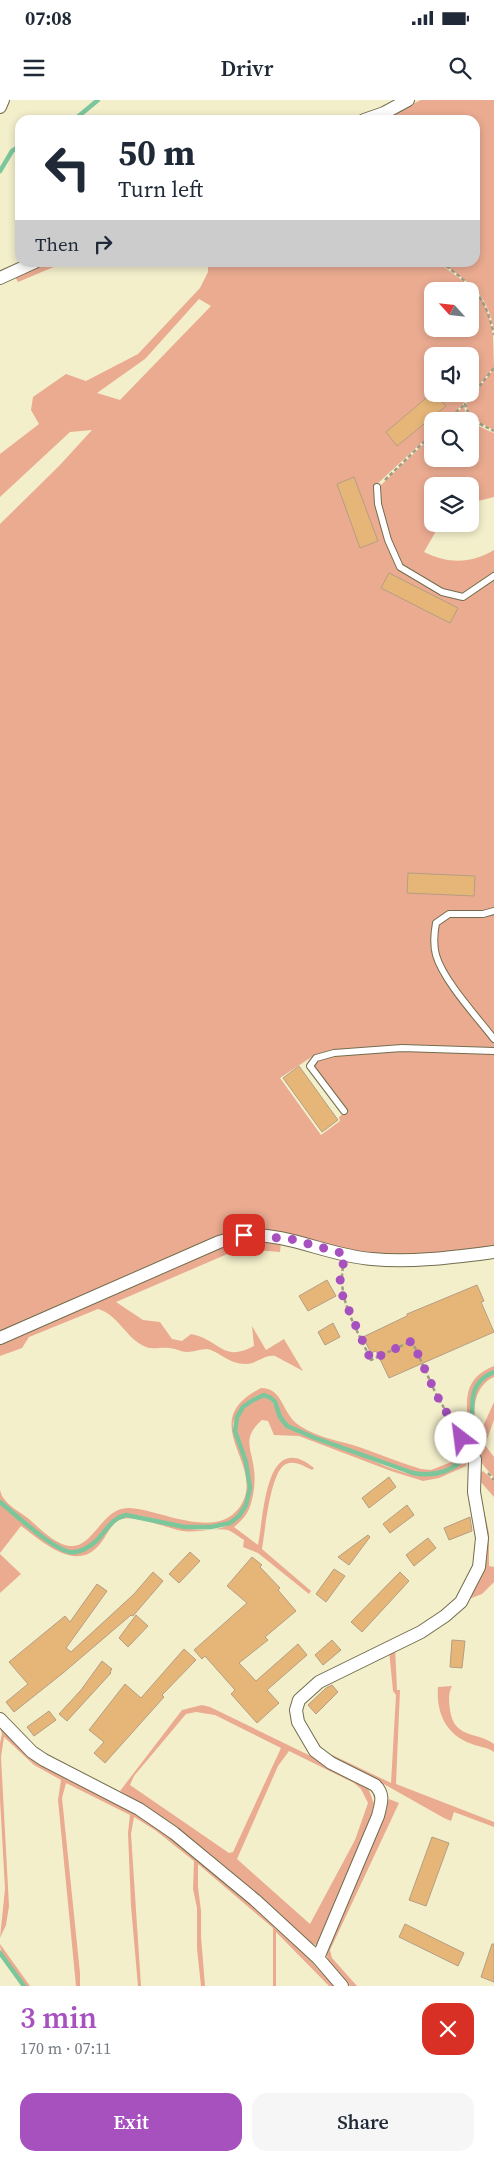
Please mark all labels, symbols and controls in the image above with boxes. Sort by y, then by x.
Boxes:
text: 07:08 [25,5,72,31]
text: Drivr [221,53,273,83]
icon: menu [20,54,48,82]
icon: search [446,54,474,82]
text: 50 m [118,129,195,177]
icon: left [35,135,100,200]
text: Turn left [118,174,203,204]
icon: right [89,230,117,258]
text: Then [35,231,79,257]
north arrow [424,282,479,338]
map controls [424,282,479,532]
button: sound [424,347,479,402]
button: search [424,412,479,467]
button: layers [424,477,479,532]
pin [223,1214,265,1256]
icon: arrive [230,1221,258,1249]
position arrow [434,1411,486,1463]
text: 3 min [20,1997,97,2038]
button: close [422,2003,474,2055]
text: 170 m · 07:11 [20,2037,111,2059]
button: Exit [20,2093,242,2151]
button: Share [252,2093,474,2151]

